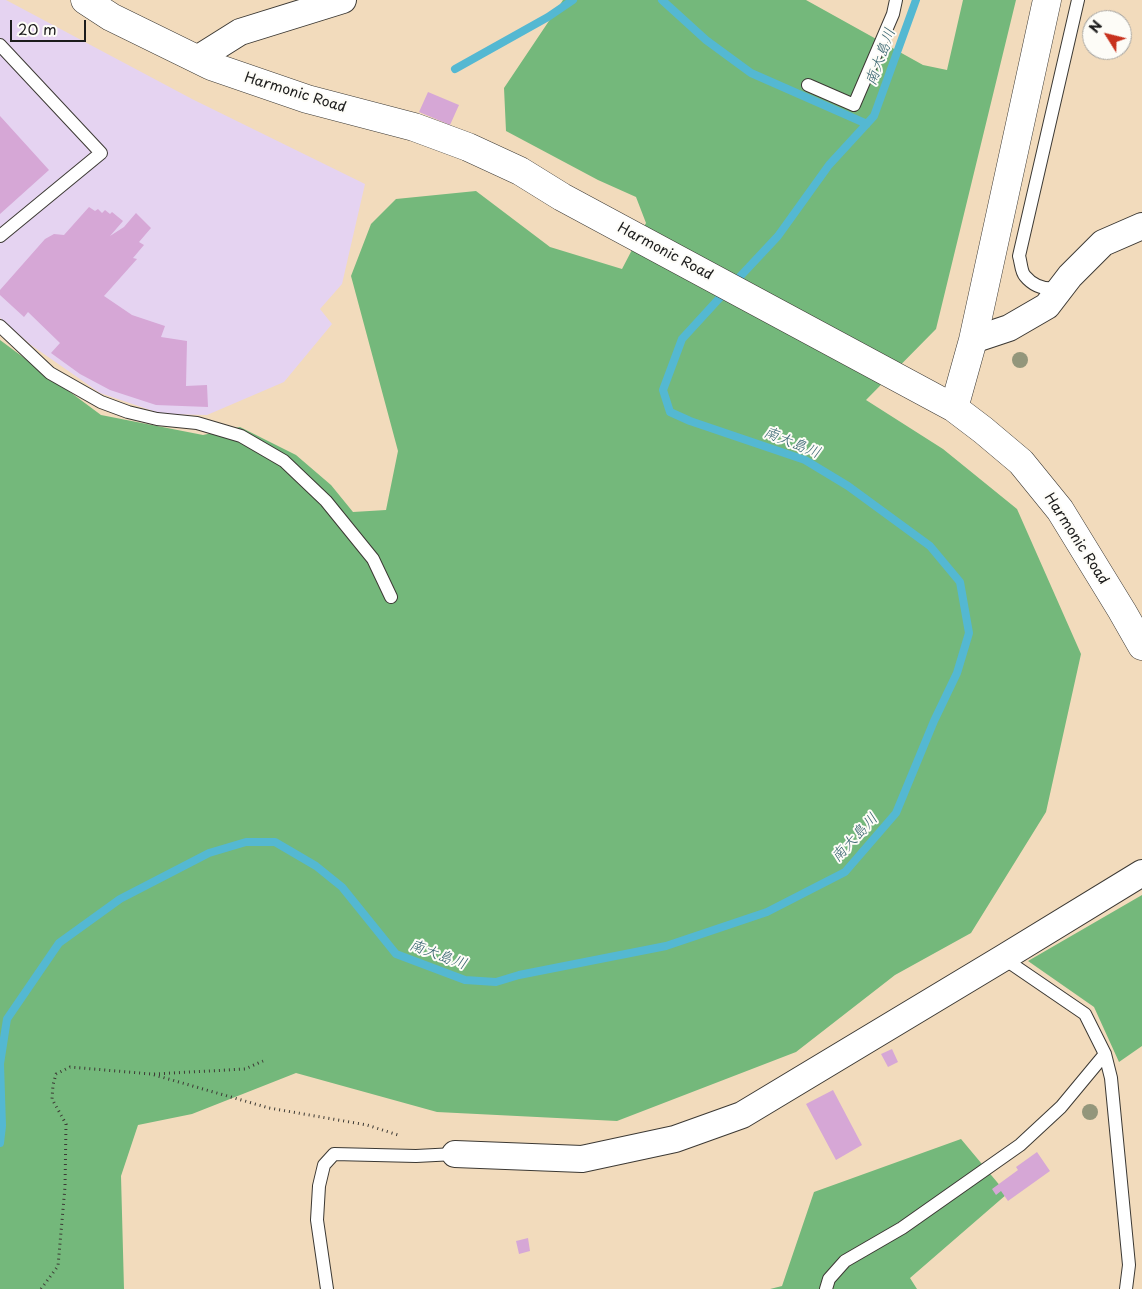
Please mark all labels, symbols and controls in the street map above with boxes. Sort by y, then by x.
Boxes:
scale bar [12,10,89,42]
north arrow [1082,10,1132,60]
text: N [1084,16,1107,37]
text: 20 m [18,17,57,40]
water label: 南大島川 [862,26,900,88]
street label: Harmonic Road [242,70,348,116]
street label: Harmonic Road [614,220,716,284]
water label: 南大島川 [761,423,823,463]
street label: Harmonic Road [1040,490,1112,588]
water label: 南大島川 [828,810,882,866]
water label: 南大島川 [407,936,469,974]

